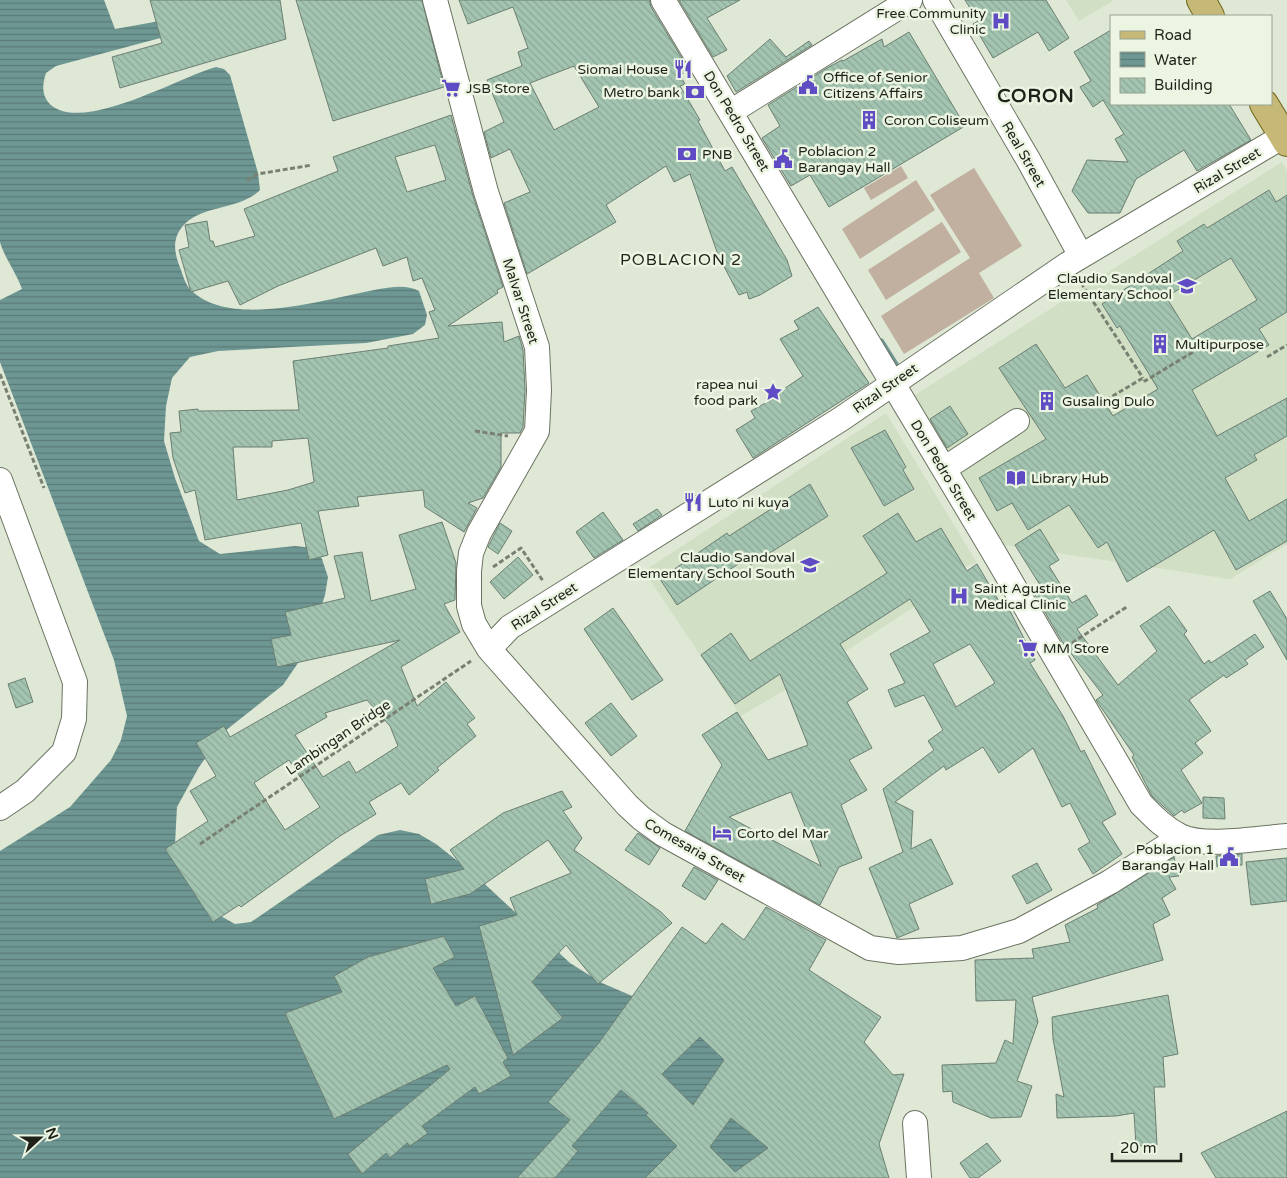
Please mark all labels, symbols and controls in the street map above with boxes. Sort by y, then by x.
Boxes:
place label: Free Community Clinic [876,5,986,38]
hospital icon: Free Community Clinic [990,10,1012,32]
legend [1110,15,1272,105]
text: Road [1154,26,1192,44]
text: Water [1154,51,1197,69]
restaurant icon: Siomai House [672,58,694,80]
place label: Siomai House [578,61,668,78]
street label: Don Pedro Street [700,68,774,175]
place label: Office of Senior Citizens Affairs [823,69,928,102]
public building icon: Office of Senior Citizens Affairs [797,74,819,96]
text: Building [1154,76,1213,94]
supermarket icon: JSB Store [440,77,462,99]
place label: JSB Store [466,80,530,97]
bank icon: Metro bank [684,81,706,103]
place label: Metro bank [603,84,680,101]
district label: CORON [997,85,1075,107]
building icon: Coron Coliseum [858,109,880,131]
place label: Coron Coliseum [884,112,989,129]
street label: Real Street [998,118,1049,191]
bank icon: PNB [676,143,698,165]
place label: Poblacion 2 Barangay Hall [798,143,890,176]
street label: Rizal Street [1191,143,1265,197]
place label: PNB [702,146,732,163]
public building icon: Poblacion 2 Barangay Hall [772,148,794,170]
district label: POBLACION 2 [620,250,742,270]
street label: Malvar Street [499,256,543,347]
place label: Claudio Sandoval Elementary School [1048,270,1172,303]
school or university icon: Claudio Sandoval Elementary School [1176,275,1198,297]
building icon: Multipurpose [1149,333,1171,355]
place label: Multipurpose [1175,336,1264,353]
street label: Rizal Street [850,359,922,417]
place label: rapea nui food park [694,376,758,409]
place icon: rapea nui food park [762,381,784,403]
building icon: Gusaling Dulo [1036,390,1058,412]
place label: Gusaling Dulo [1062,393,1155,410]
street label: Don Pedro Street [907,417,981,524]
library icon: Library Hub [1005,467,1027,489]
place label: Library Hub [1031,470,1109,487]
restaurant icon: Luto ni kuya [682,491,704,513]
place label: Luto ni kuya [708,494,789,511]
place label: Claudio Sandoval Elementary School South [627,549,795,582]
school or university icon: Claudio Sandoval Elementary School South [799,554,821,576]
street label: Rizal Street [508,578,581,634]
place label: Saint Agustine Medical Clinic [974,580,1071,613]
hospital icon: Saint Agustine Medical Clinic [948,585,970,607]
supermarket icon: MM Store [1017,637,1039,659]
place label: MM Store [1043,640,1109,657]
street label: Lambingan Bridge [283,696,394,779]
street label: Comesaria Street [641,815,749,887]
hotel icon: Corto del Mar [711,822,733,844]
place label: Corto del Mar [737,825,829,842]
place label: Poblacion 1 Barangay Hall [1122,841,1214,874]
public building icon: Poblacion 1 Barangay Hall [1218,846,1240,868]
north arrow [15,1113,65,1163]
text: N [42,1125,62,1142]
scale bar [1112,1130,1181,1162]
text: 20 m [1120,1139,1157,1157]

